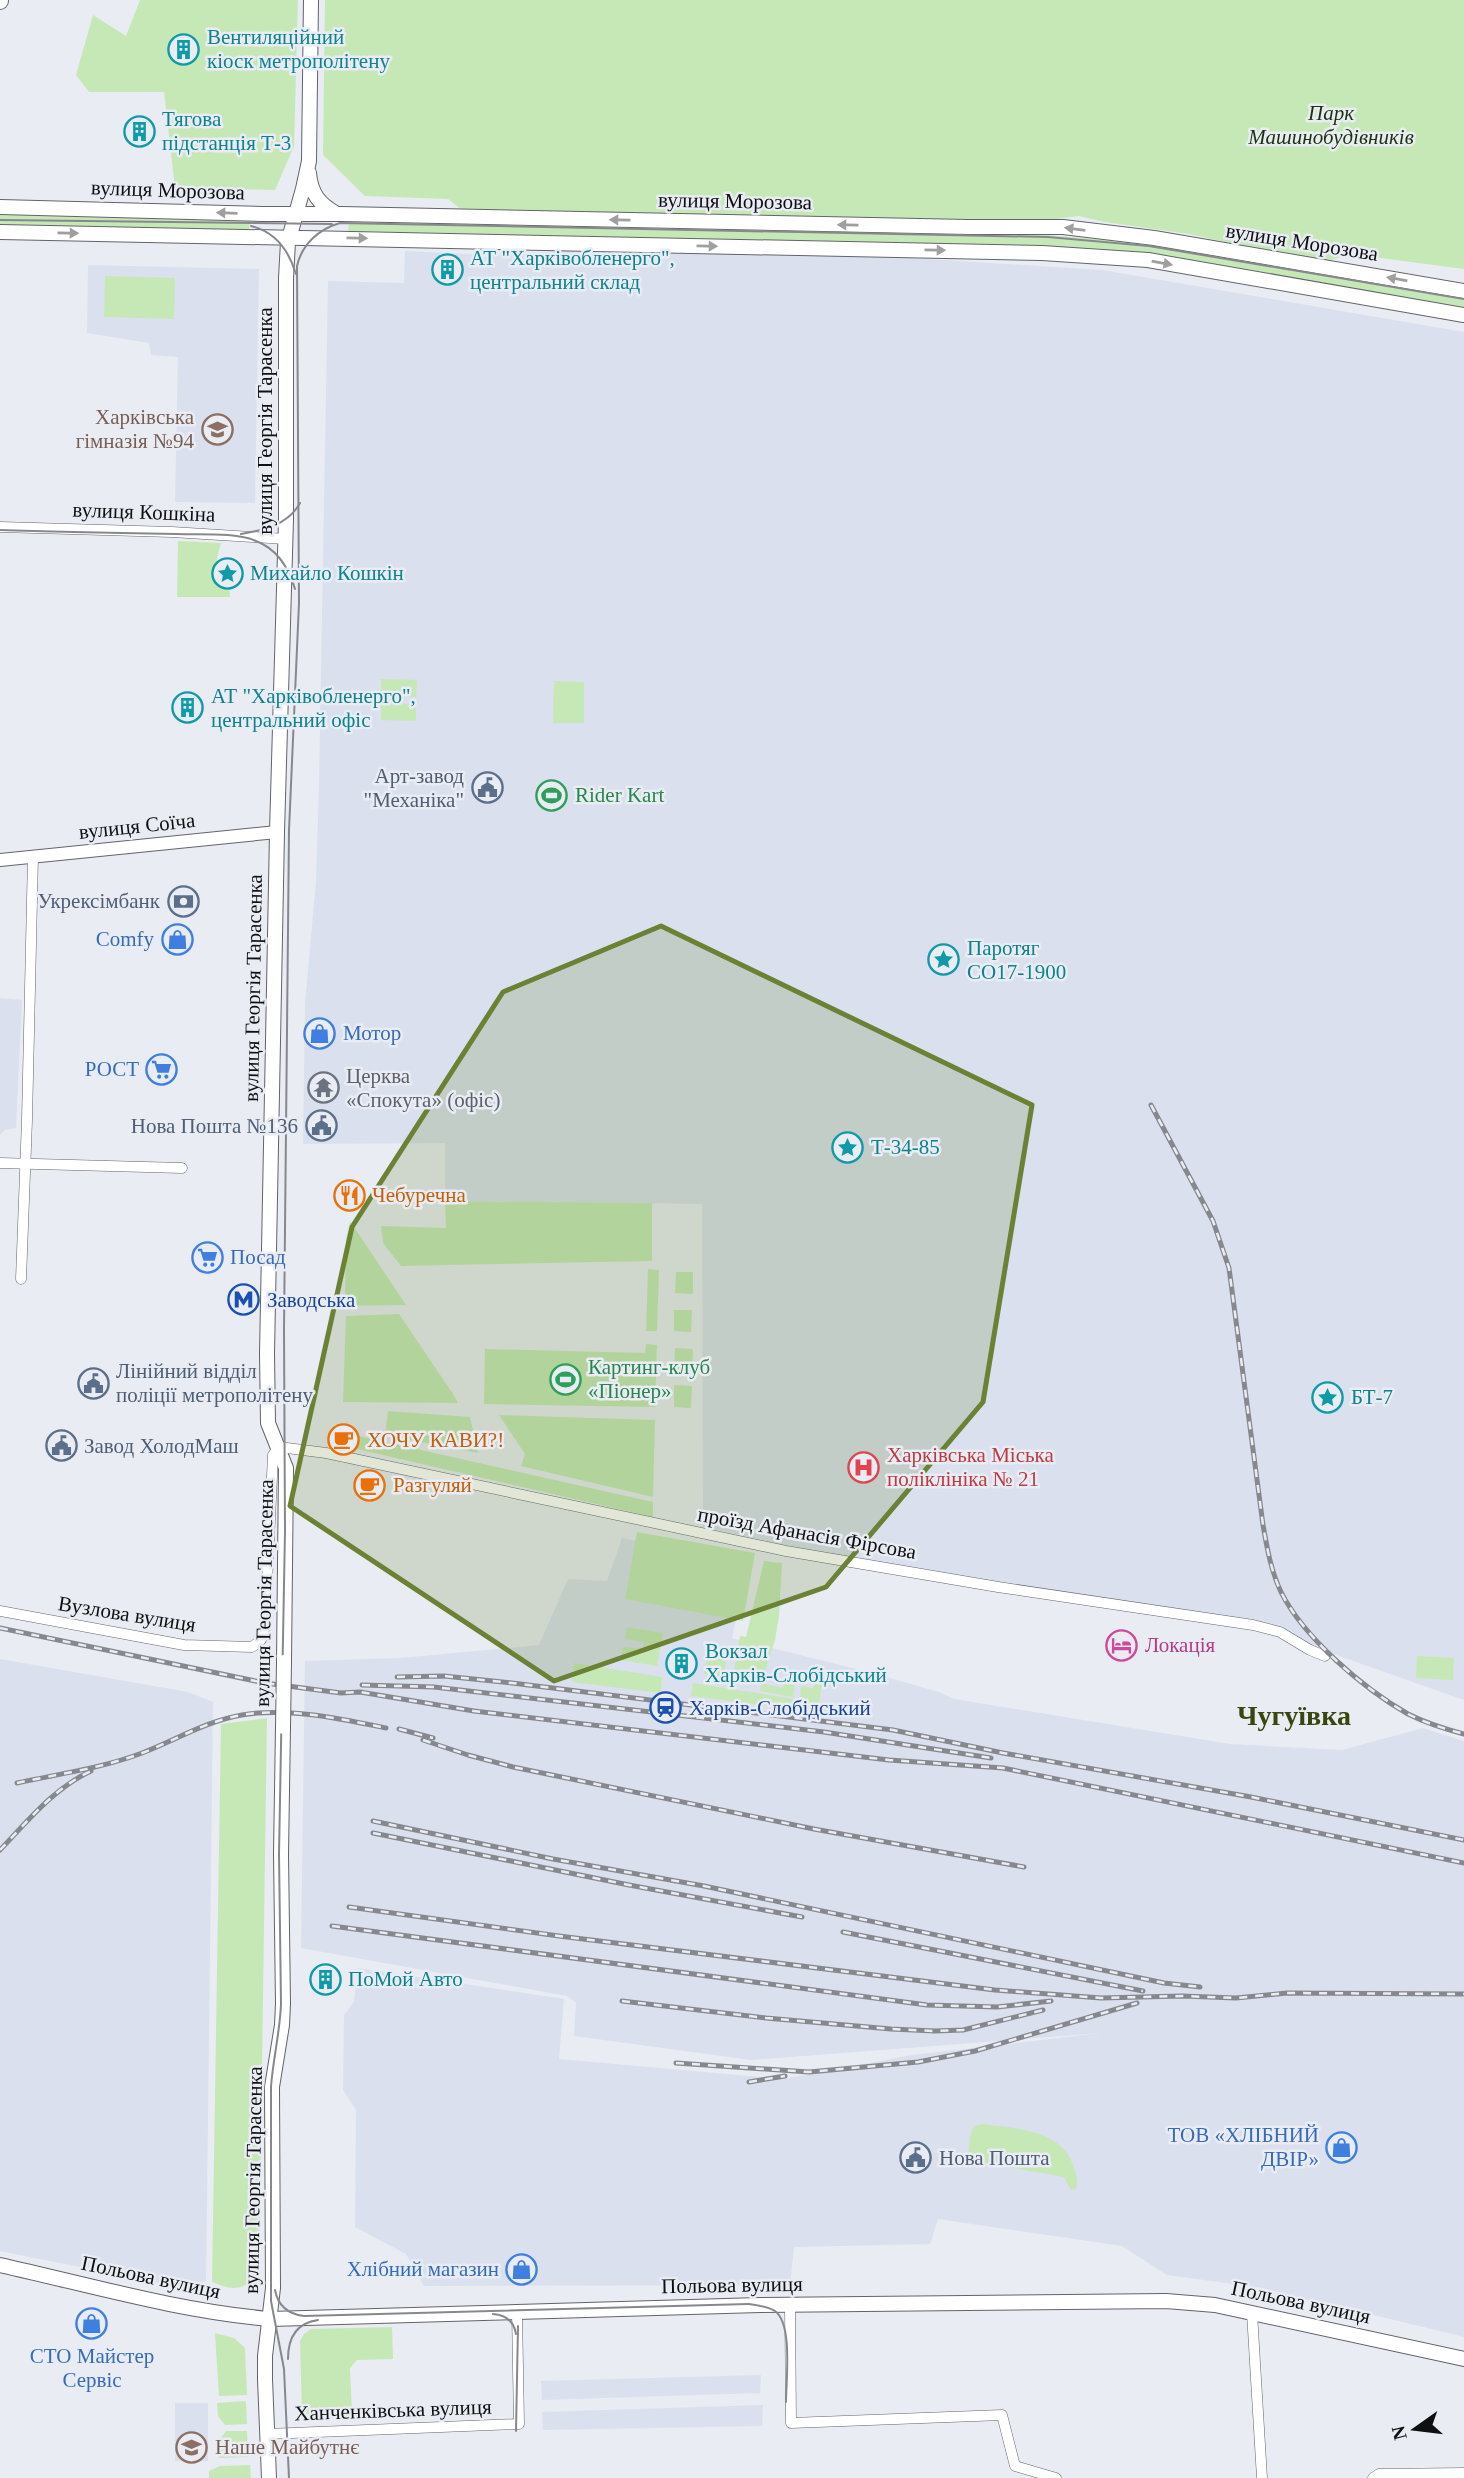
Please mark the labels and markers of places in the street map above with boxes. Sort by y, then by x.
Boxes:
place label: Вентиляційний кіоск метрополітену [207,25,390,73]
building icon: Вентиляційний кіоск метрополітену [167,32,201,66]
place label: Тягова підстанція Т-3 [162,107,291,155]
building icon: Тягова підстанція Т-3 [122,114,156,148]
place label: АТ "Харківобленерго", центральний склад [470,246,675,294]
building icon: АТ "Харківобленерго", центральний склад [430,253,464,287]
place label: Харківська гімназія №94 [76,405,195,453]
school or university icon: Харківська гімназія №94 [200,412,234,446]
place icon: Михайло Кошкін [210,556,244,590]
place label: Михайло Кошкін [250,561,404,585]
place label: АТ "Харківобленерго", центральний офіс [211,684,416,732]
building icon: АТ "Харківобленерго", центральний офіс [171,691,205,725]
place label: Арт-завод "Механіка" [364,764,464,812]
public building icon: Арт-завод "Механіка" [470,771,504,805]
sports icon: Rider Kart [535,778,569,812]
place label: Rider Kart [575,783,664,807]
bank icon: Укрексімбанк [166,884,200,918]
place label: Укрексімбанк [37,889,161,913]
shop icon: Comfy [160,922,194,956]
place label: Comfy [96,927,154,951]
place label: Паротяг СО17-1900 [967,936,1066,984]
place icon: Паротяг СО17-1900 [927,943,961,977]
shop icon: Мотор [303,1016,337,1050]
place label: Мотор [343,1021,401,1045]
supermarket icon: РОСТ [145,1052,179,1086]
place label: РОСТ [85,1057,139,1081]
place label: Церква «Спокута» (офіс) [346,1064,500,1112]
temple icon: Церква «Спокута» (офіс) [306,1071,340,1105]
public building icon: Нова Пошта №136 [304,1109,338,1143]
place label: Нова Пошта №136 [131,1114,298,1138]
place icon: Т-34-85 [831,1130,865,1164]
place label: Т-34-85 [871,1135,940,1159]
restaurant icon: Чебуречна [332,1178,366,1212]
place label: Чебуречна [372,1183,466,1207]
supermarket icon: Посад [190,1240,224,1274]
place label: Посад [230,1245,286,1269]
metro station icon: Заводська [227,1283,261,1317]
place label: Заводська [267,1288,356,1312]
place label: Картинг-клуб «Піонер» [588,1355,710,1403]
place label: Лінійний відділ поліції метрополітену [116,1359,313,1407]
sports icon: Картинг-клуб «Піонер» [548,1362,582,1396]
public building icon: Лінійний відділ поліції метрополітену [76,1366,110,1400]
place icon: БТ-7 [1311,1380,1345,1414]
place label: БТ-7 [1351,1385,1393,1409]
cafe icon: ХОЧУ КАВИ?! [327,1423,361,1457]
place label: ХОЧУ КАВИ?! [367,1428,504,1452]
public building icon: Завод ХолодМаш [44,1429,78,1463]
place label: Завод ХолодМаш [84,1434,239,1458]
place label: Харківська Міська поліклініка № 21 [887,1443,1054,1491]
hospital icon: Харківська Міська поліклініка № 21 [847,1450,881,1484]
cafe icon: Разгуляй [353,1468,387,1502]
place label: Разгуляй [393,1473,472,1497]
hotel icon: Локація [1105,1628,1139,1662]
place label: Локація [1145,1633,1215,1657]
place label: Вокзал Харків-Слобідський [705,1639,887,1687]
building icon: Вокзал Харків-Слобідський [665,1646,699,1680]
station icon: Харків-Слобідський [649,1691,683,1725]
place label: Харків-Слобідський [689,1696,871,1720]
building icon: ПоМой Авто [308,1962,342,1996]
place label: ПоМой Авто [348,1967,463,1991]
place label: ТОВ «ХЛІБНИЙ ДВІР» [1168,2123,1319,2171]
shop icon: ТОВ «ХЛІБНИЙ ДВІР» [1325,2130,1359,2164]
public building icon: Нова Пошта [899,2141,933,2175]
place label: Нова Пошта [939,2146,1050,2170]
shop icon: Хлібний магазин [505,2252,539,2286]
place label: Хлібний магазин [347,2257,499,2281]
shop icon: СТО Майстер Сервіс [75,2307,109,2341]
place label: СТО Майстер Сервіс [30,2344,154,2392]
school or university icon: Наше Майбутнє [175,2430,209,2464]
place label: Наше Майбутнє [215,2435,359,2459]

